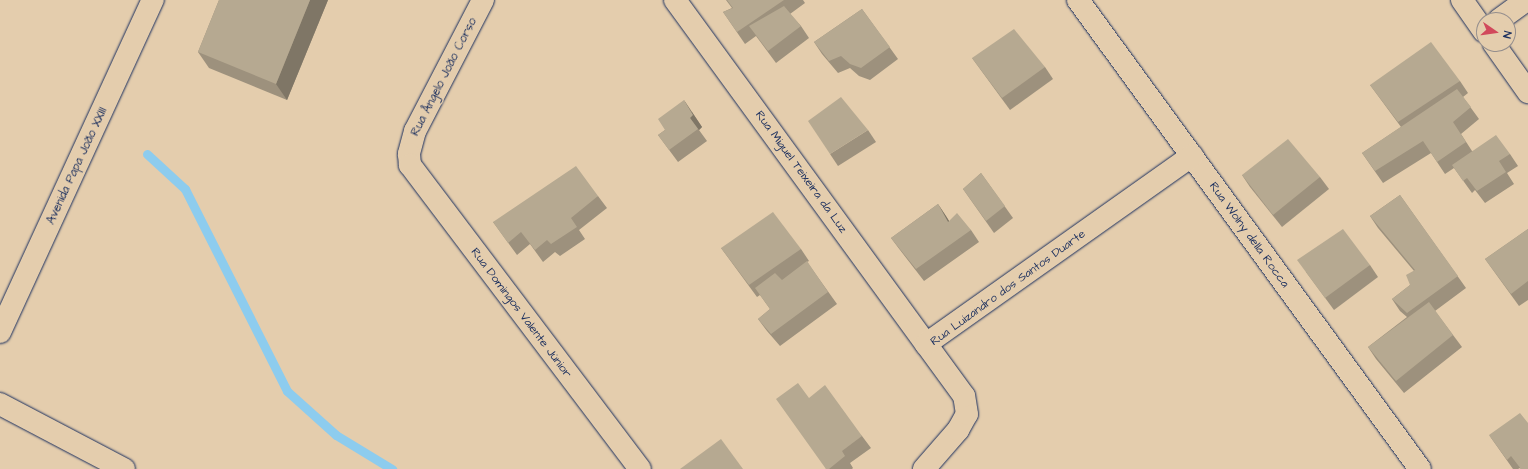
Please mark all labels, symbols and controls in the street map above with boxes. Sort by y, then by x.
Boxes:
north arrow [1476,12,1516,52]
street label: Rua Ângelo João Corso [408,15,480,139]
text: N [1499,30,1515,40]
street label: Avenida Papa João XXIII [44,105,110,227]
street label: Rua Miguel Teixeira da Luz [752,108,850,236]
street label: Rua Wolny della Rocca [1206,179,1292,291]
street label: Rua Luizandro dos Santos Duarte [928,227,1088,349]
street label: Rua Domingos Valente Júnior [467,245,575,381]

